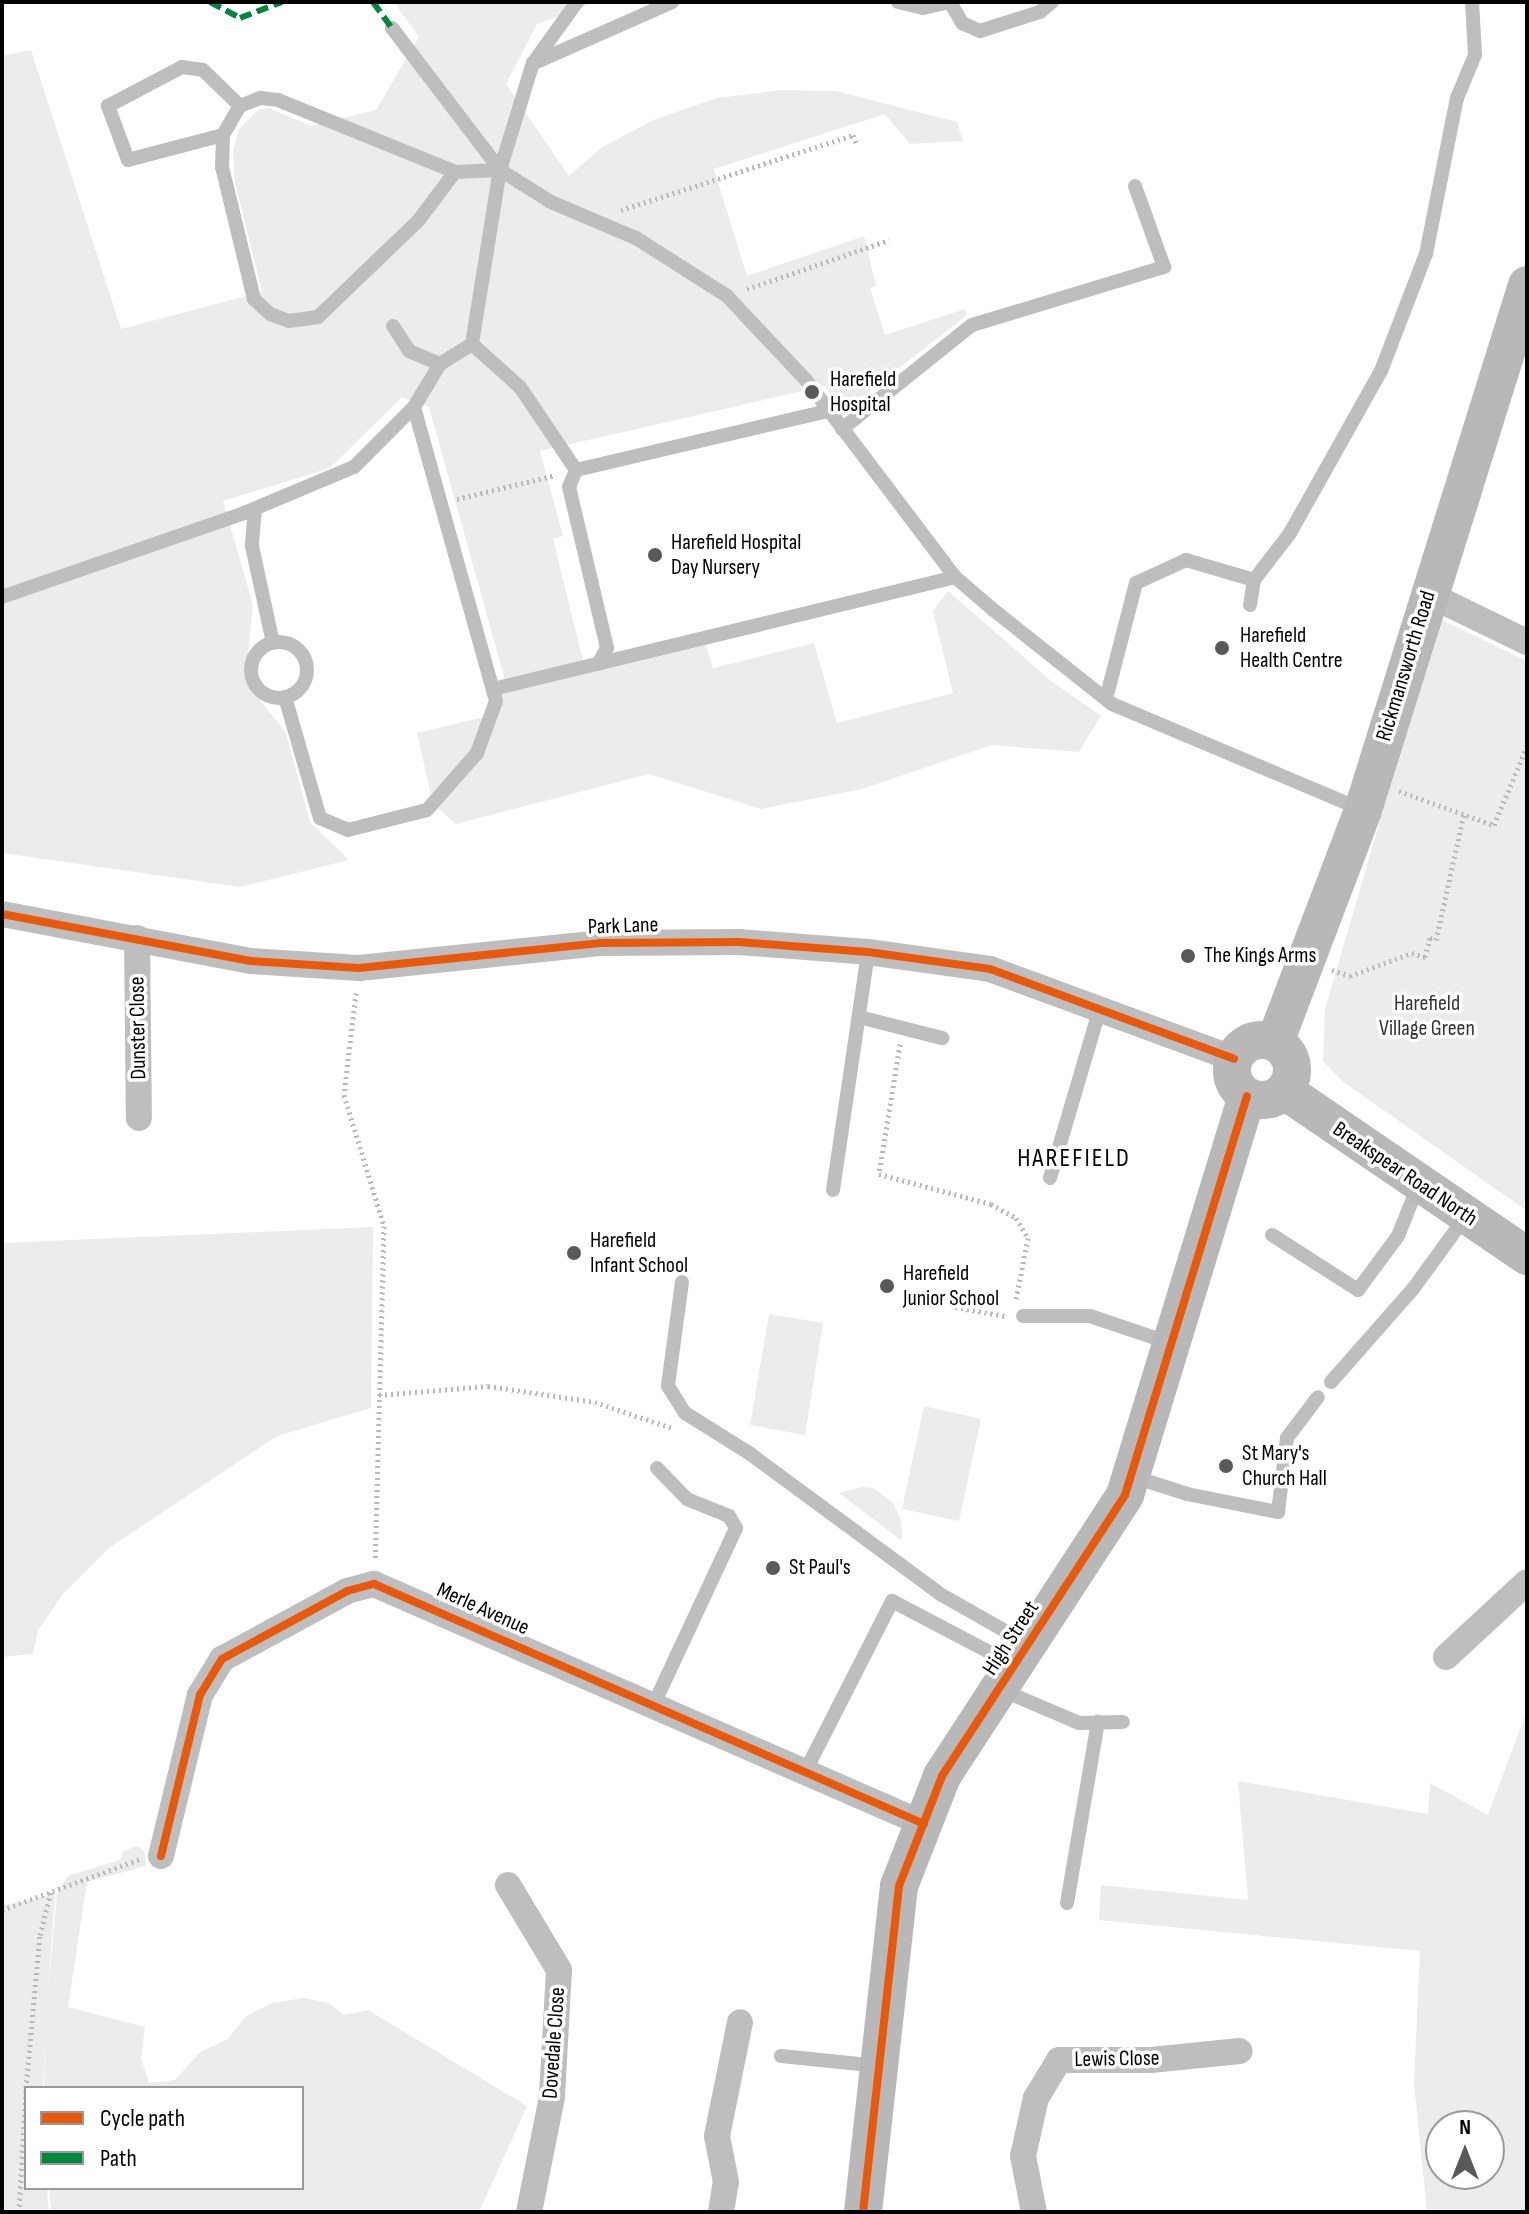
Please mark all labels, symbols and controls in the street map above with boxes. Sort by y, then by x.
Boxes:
place label: Harefield Hospital [830,366,896,418]
marker: Harefield Hospital [801,381,823,403]
place label: Harefield Hospital Day Nursery [671,529,801,580]
marker: Harefield Hospital Day Nursery [646,546,664,564]
street label: Rickmansworth Road [1371,588,1441,744]
place label: Harefield Health Centre [1240,622,1343,674]
marker: Harefield Health Centre [1211,637,1233,659]
street label: Park Lane [587,912,659,940]
place label: The Kings Arms [1204,943,1316,969]
marker: The Kings Arms [1179,947,1197,965]
street label: Dunster Close [124,976,152,1080]
park label: Harefield Village Green [1379,990,1475,1042]
street label: Breakspear Road North [1328,1116,1482,1232]
district label: HAREFIELD [1017,1143,1131,1175]
place label: Harefield Infant School [590,1227,688,1278]
marker: Harefield Infant School [565,1244,583,1262]
place label: Harefield Junior School [903,1260,999,1312]
marker: Harefield Junior School [878,1277,896,1295]
place label: St Mary's Church Hall [1242,1440,1327,1492]
marker: St Mary's Church Hall [1217,1457,1235,1475]
place label: St Paul's [789,1555,851,1581]
marker: St Paul's [764,1559,782,1577]
street label: Merle Avenue [433,1577,533,1641]
street label: High Street [977,1596,1045,1680]
street label: Dovedale Close [537,1986,571,2100]
street label: Lewis Close [1074,2045,1160,2073]
legend [24,2086,304,2190]
text: Cycle path [100,2104,185,2133]
north arrow [1425,2110,1505,2190]
text: N [1459,2114,1471,2141]
text: Path [100,2144,137,2173]

